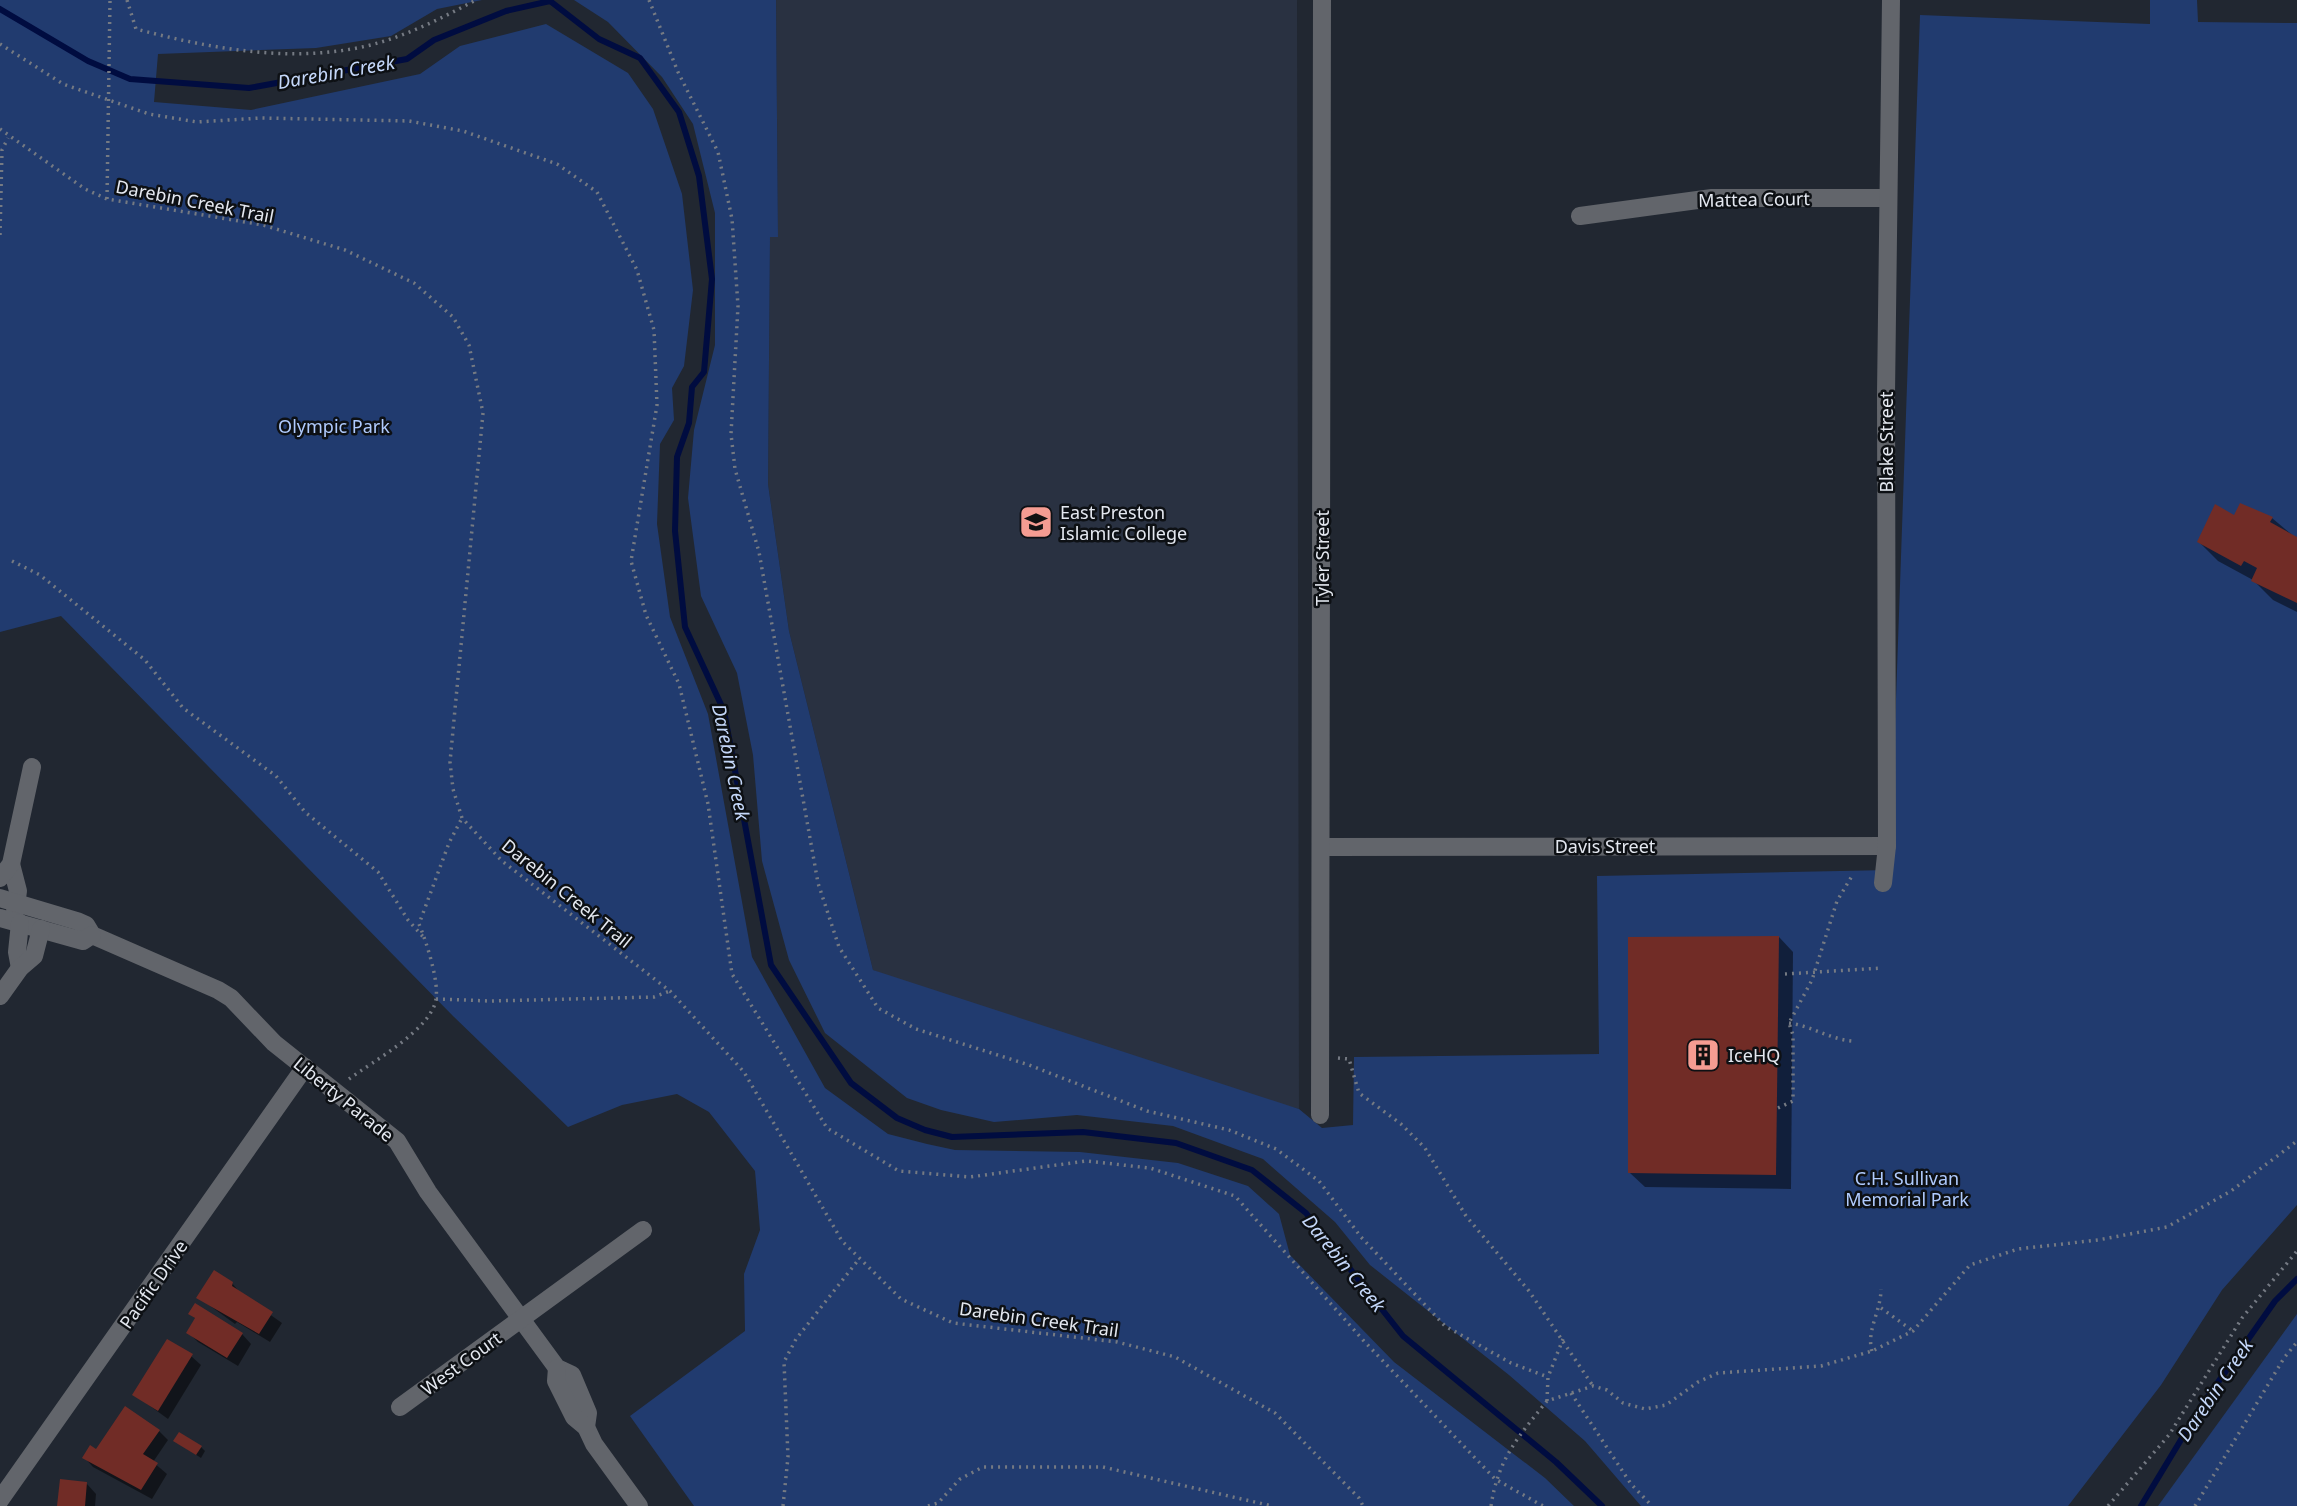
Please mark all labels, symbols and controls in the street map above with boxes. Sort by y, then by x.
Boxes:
water label: Darebin Creek [275,49,397,95]
street label: Darebin Creek Trail [114,174,276,228]
street label: Mattea Court [1698,186,1811,212]
street label: Blake Street [1874,391,1898,493]
park label: Olympic Park [278,414,390,438]
place label: East Preston Islamic College [1060,500,1187,545]
school or university icon: East Preston Islamic College [1017,503,1055,541]
street label: Tyler Street [1310,510,1334,606]
water label: Darebin Creek [706,701,756,823]
street label: Darebin Creek Trail [497,833,637,953]
street label: Davis Street [1555,834,1656,858]
building icon: IceHQ [1684,1036,1722,1074]
place label: IceHQ [1728,1043,1780,1067]
street label: Liberty Parade [289,1051,399,1147]
park label: C.H. Sullivan Memorial Park [1845,1166,1969,1211]
water label: Darebin Creek [1297,1209,1392,1318]
street label: Pacific Drive [114,1235,192,1333]
street label: Darebin Creek Trail [958,1296,1120,1342]
street label: West Court [416,1325,506,1400]
water label: Darebin Creek [2171,1333,2259,1446]

